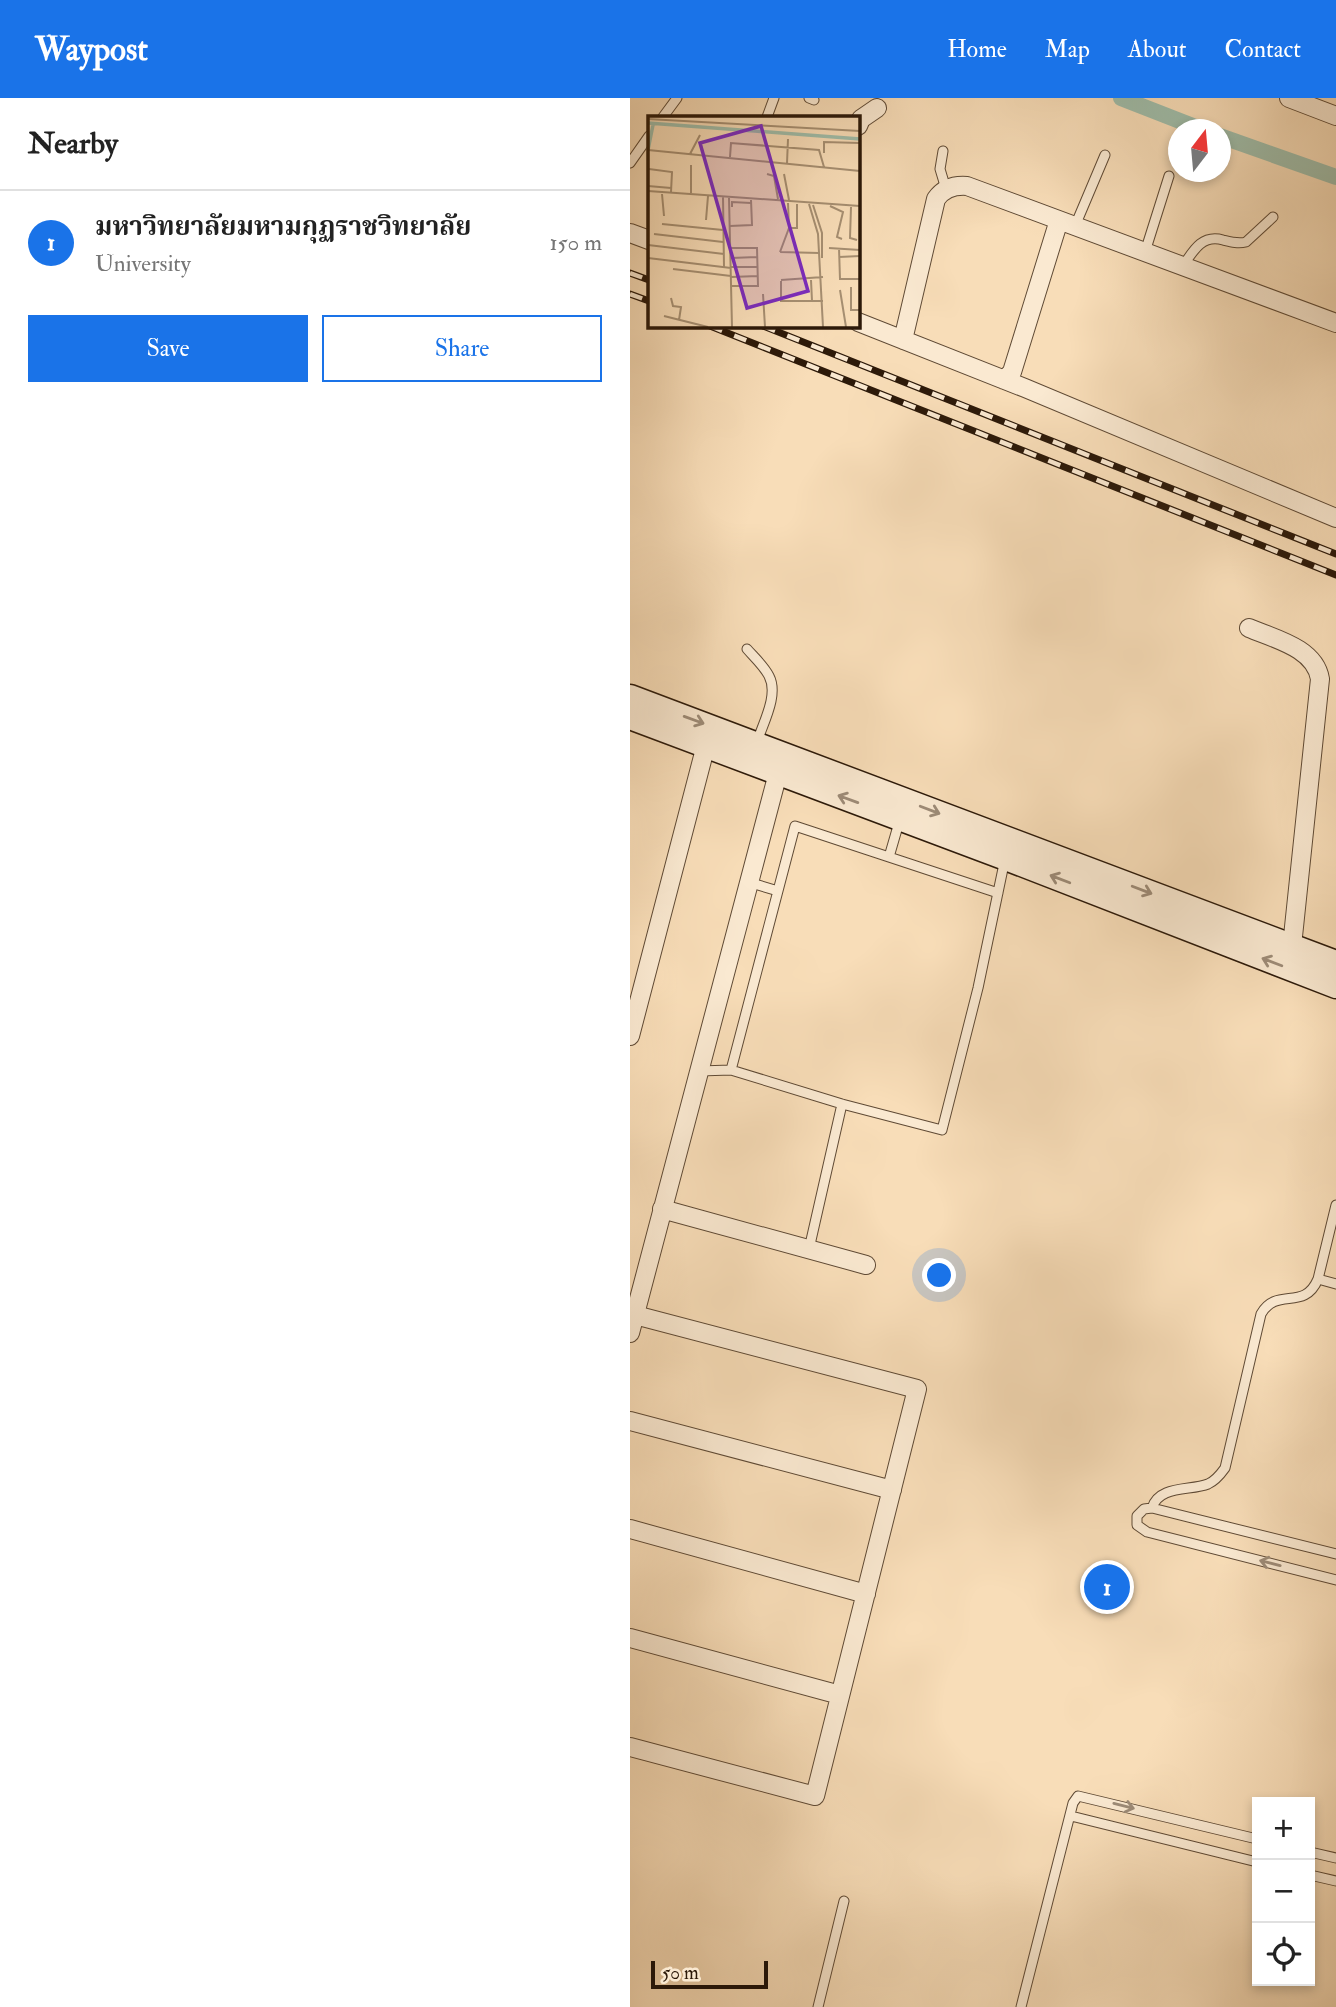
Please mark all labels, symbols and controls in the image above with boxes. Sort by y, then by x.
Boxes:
text: Waypost [35,29,148,70]
text: Home [947,34,1007,65]
text: Map [1045,34,1090,65]
text: About [1128,34,1187,65]
text: Contact [1225,34,1301,65]
inset map [648,116,859,327]
north arrow [1168,119,1231,182]
text: Nearby [28,125,118,162]
text: มหาวิทยาลัยมหามกุฏราชวิทยาลัย [95,211,472,243]
text: 1 [47,228,55,257]
text: 150 m [549,228,602,257]
text: University [95,249,191,278]
button: Save [28,315,308,382]
button: Share [322,315,602,382]
one-way arrow [683,715,705,727]
one-way arrow [837,791,859,804]
one-way arrow [918,804,940,817]
one-way arrow [1050,872,1072,885]
one-way arrow [1131,885,1153,897]
one-way arrow [1262,954,1284,967]
your location [922,1258,956,1292]
one-way arrow [1259,1556,1282,1569]
pin: 1 [1084,1561,1130,1613]
map controls [1252,1797,1315,1986]
button: + [1252,1797,1315,1860]
one-way arrow [1112,1800,1135,1813]
button: − [1252,1860,1315,1923]
button: locate [1252,1923,1315,1986]
scale bar [651,1958,768,1990]
text: 50 m [662,1961,699,1985]

